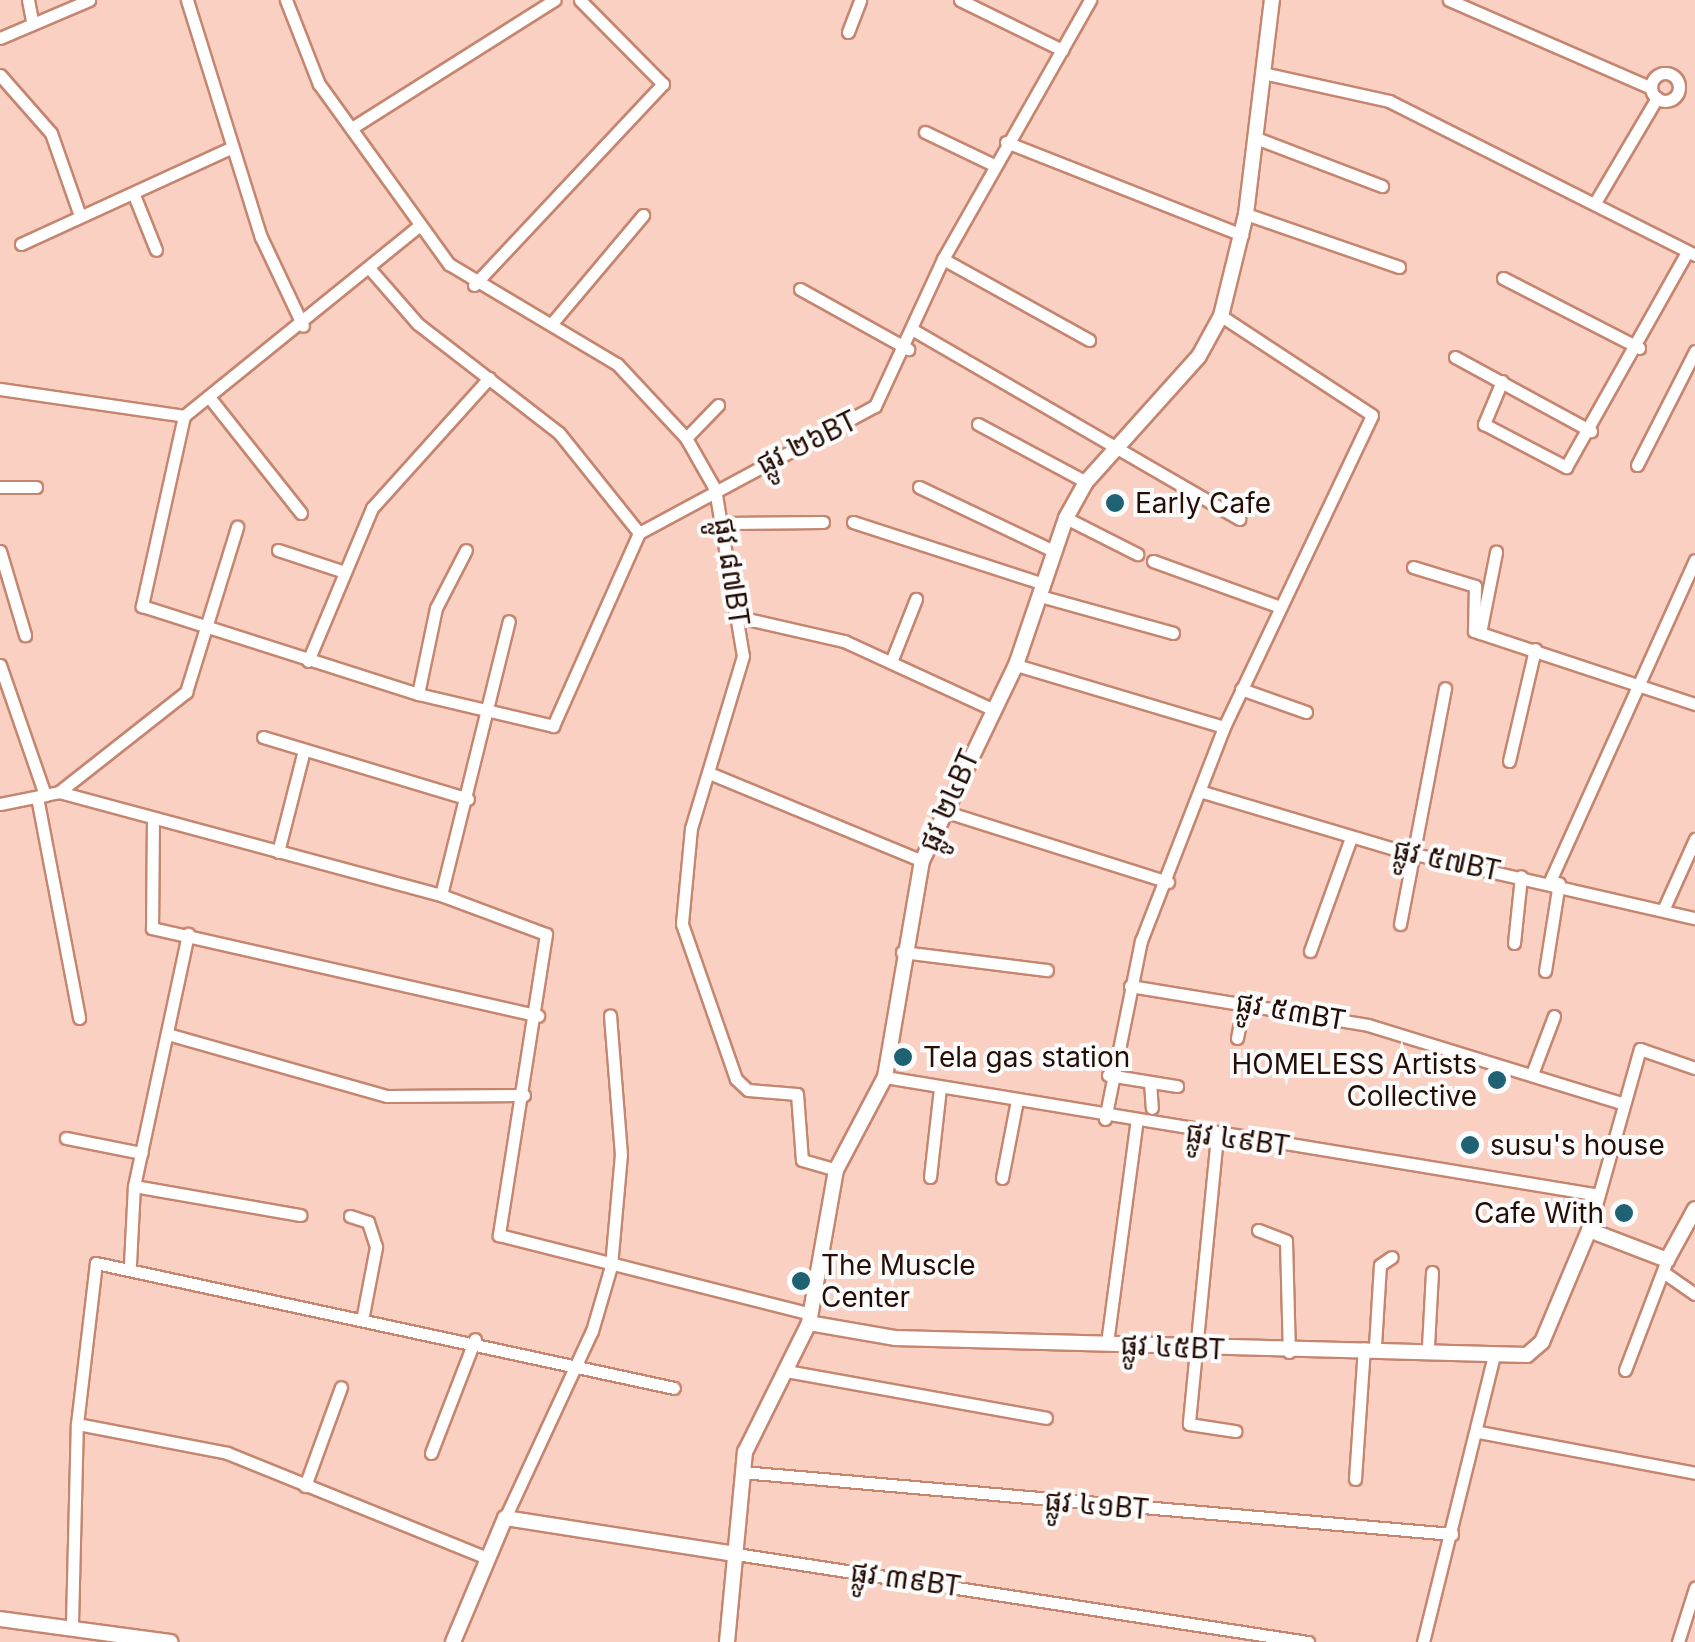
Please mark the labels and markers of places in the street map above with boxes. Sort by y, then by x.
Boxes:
place label: Early Cafe [1135,486,1271,520]
marker: Early Cafe [1104,492,1126,514]
place label: Tela gas station [923,1040,1130,1074]
marker: Tela gas station [892,1046,914,1068]
place label: HOMELESS Artists Collective [1232,1047,1477,1113]
marker: HOMELESS Artists Collective [1486,1069,1508,1091]
place label: susu's house [1490,1128,1665,1162]
marker: susu's house [1459,1134,1481,1156]
place label: Cafe With [1474,1196,1604,1230]
marker: Cafe With [1613,1202,1635,1224]
place label: The Muscle Center [821,1248,976,1314]
marker: The Muscle Center [790,1270,812,1292]

